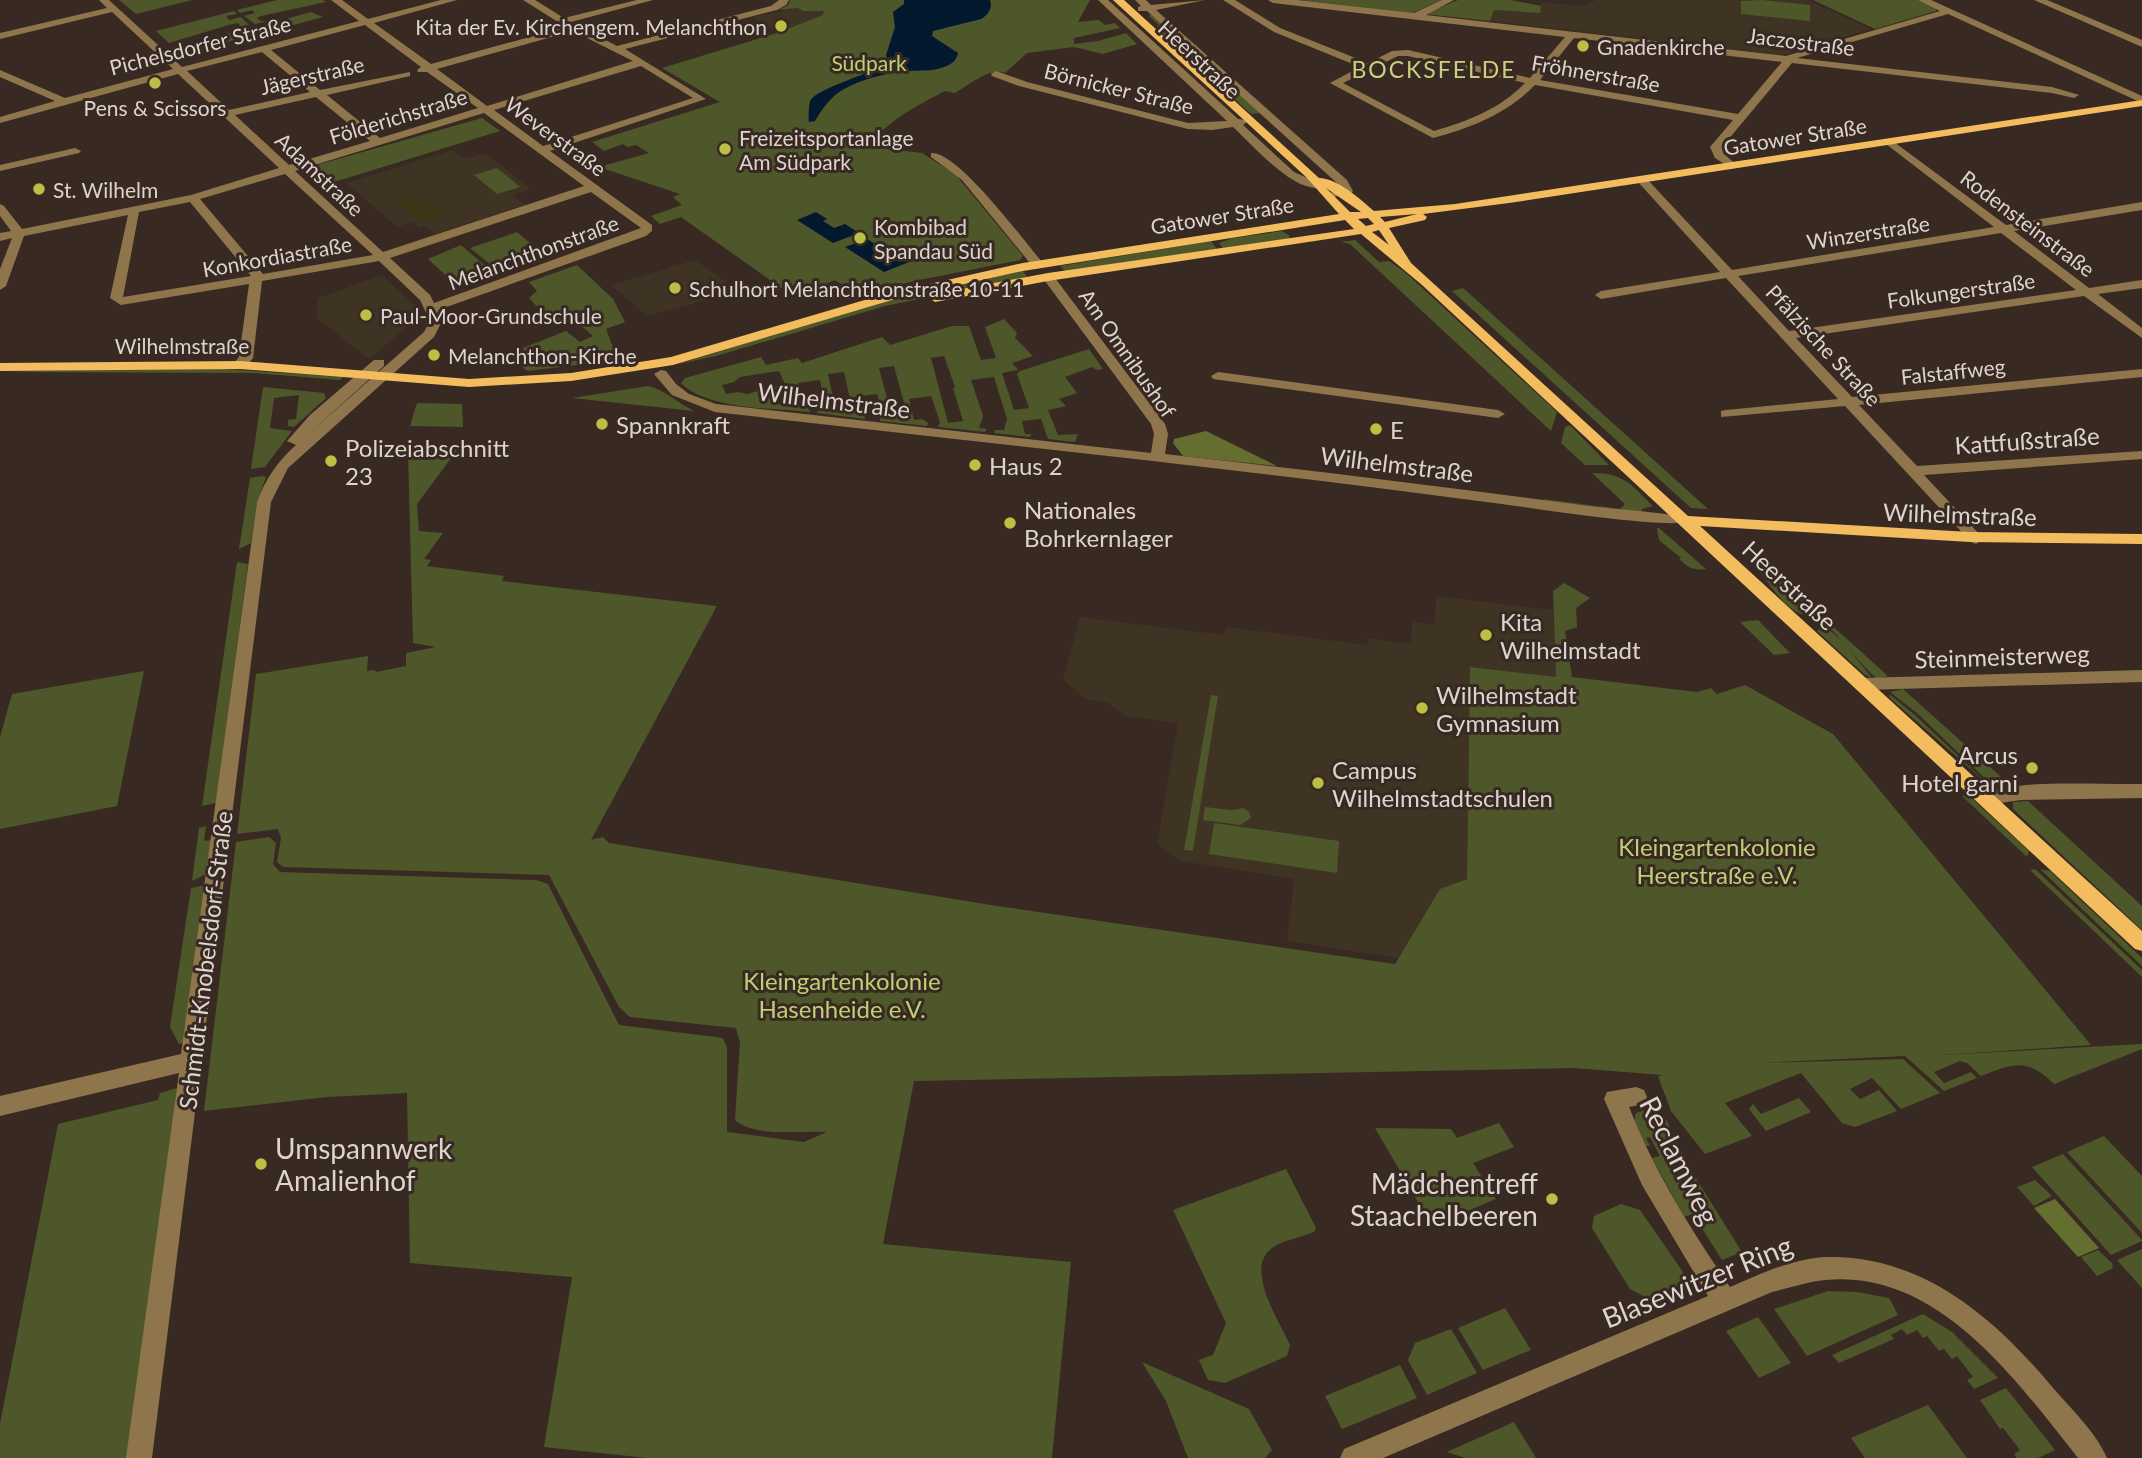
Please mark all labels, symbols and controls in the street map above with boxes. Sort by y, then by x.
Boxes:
street label: Pichelsdorfer Straße [107,10,293,80]
place label: Kita der Ev. Kirchengem. Melanchthon [415,14,767,39]
street label: Heerstraße [1154,15,1246,103]
marker: Kita der Ev. Kirchengem. Melanchthon [773,18,789,34]
street label: Jaczostraße [1746,22,1856,60]
place label: Gnadenkirche [1597,34,1725,59]
marker: Gnadenkirche [1575,38,1591,54]
street label: Fröhnerstraße [1530,49,1662,97]
park label: Südpark [831,50,907,75]
street label: Jägerstraße [257,51,367,99]
district label: BOCKSFELDE [1351,55,1517,83]
street label: Börnicker Straße [1042,57,1196,119]
marker: Pens & Scissors [147,75,163,91]
street label: Földerichstraße [326,83,470,149]
street label: Weverstraße [501,91,611,181]
place label: Pens & Scissors [84,95,226,120]
street label: Gatower Straße [1722,112,1868,160]
place label: Freizeitsportanlage Am Südpark [739,125,914,174]
street label: Adamstraße [271,127,369,221]
marker: Freizeitsportanlage Am Südpark [717,141,733,157]
street label: Rodensteinstraße [1956,165,2100,281]
place label: St. Wilhelm [53,177,158,202]
marker: St. Wilhelm [31,181,47,197]
street label: Gatower Straße [1149,191,1295,239]
street label: Melanchthonstraße [444,210,622,294]
street label: Winzerstraße [1805,210,1931,254]
place label: Kombibad Spandau Süd [874,214,993,263]
marker: Kombibad Spandau Süd [852,230,868,246]
street label: Konkordiastraße [200,231,354,281]
street label: Folkungerstraße [1885,267,2037,313]
place label: Schulhort Melanchthonstraße 10-11 [689,276,1024,301]
street label: Pfälzische Straße [1761,279,1887,411]
marker: Schulhort Melanchthonstraße 10-11 [667,280,683,296]
street label: Am Omnibushof [1075,284,1182,422]
place label: Paul-Moor-Grundschule [380,303,602,328]
marker: Paul-Moor-Grundschule [358,307,374,323]
street label: Wilhelmstraße [115,333,249,358]
place label: Melanchthon-Kirche [448,343,637,368]
marker: Melanchthon-Kirche [426,347,442,363]
street label: Falstaffweg [1899,353,2007,389]
street label: Wilhelmstraße [756,376,912,424]
place label: Spannkraft [616,410,730,439]
place label: E [1390,415,1404,444]
marker: Spannkraft [594,416,610,432]
street label: Kattfußstraße [1954,420,2100,460]
marker: E [1368,421,1384,437]
place label: Polizeiabschnitt 23 [345,433,510,490]
street label: Wilhelmstraße [1319,440,1475,488]
place label: Haus 2 [989,451,1063,480]
marker: Polizeiabschnitt 23 [323,453,339,469]
marker: Haus 2 [967,457,983,473]
place label: Nationales Bohrkernlager [1024,495,1173,552]
street label: Wilhelmstraße [1883,497,2037,531]
marker: Nationales Bohrkernlager [1002,515,1018,531]
street label: Heerstraße [1737,534,1843,636]
place label: Kita Wilhelmstadt [1500,607,1641,664]
marker: Kita Wilhelmstadt [1478,627,1494,643]
street label: Steinmeisterweg [1914,638,2090,674]
place label: Wilhelmstadt Gymnasium [1436,680,1577,737]
marker: Wilhelmstadt Gymnasium [1414,700,1430,716]
place label: Arcus Hotel garni [1901,740,2018,797]
place label: Campus Wilhelmstadtschulen [1332,755,1553,812]
marker: Arcus Hotel garni [2024,760,2040,776]
marker: Campus Wilhelmstadtschulen [1310,775,1326,791]
street label: Schmidt-Knobelsdorf-Straße [172,809,238,1111]
park label: Kleingartenkolonie Heerstraße e.V. [1618,832,1816,889]
park label: Kleingartenkolonie Hasenheide e.V. [743,966,941,1023]
street label: Reclamweg [1633,1090,1727,1230]
place label: Umspannwerk Amalienhof [275,1131,453,1197]
marker: Umspannwerk Amalienhof [253,1156,269,1172]
place label: Mädchentreff Staachelbeeren [1350,1166,1538,1232]
marker: Mädchentreff Staachelbeeren [1544,1191,1560,1207]
street label: Blasewitzer Ring [1597,1227,1797,1335]

